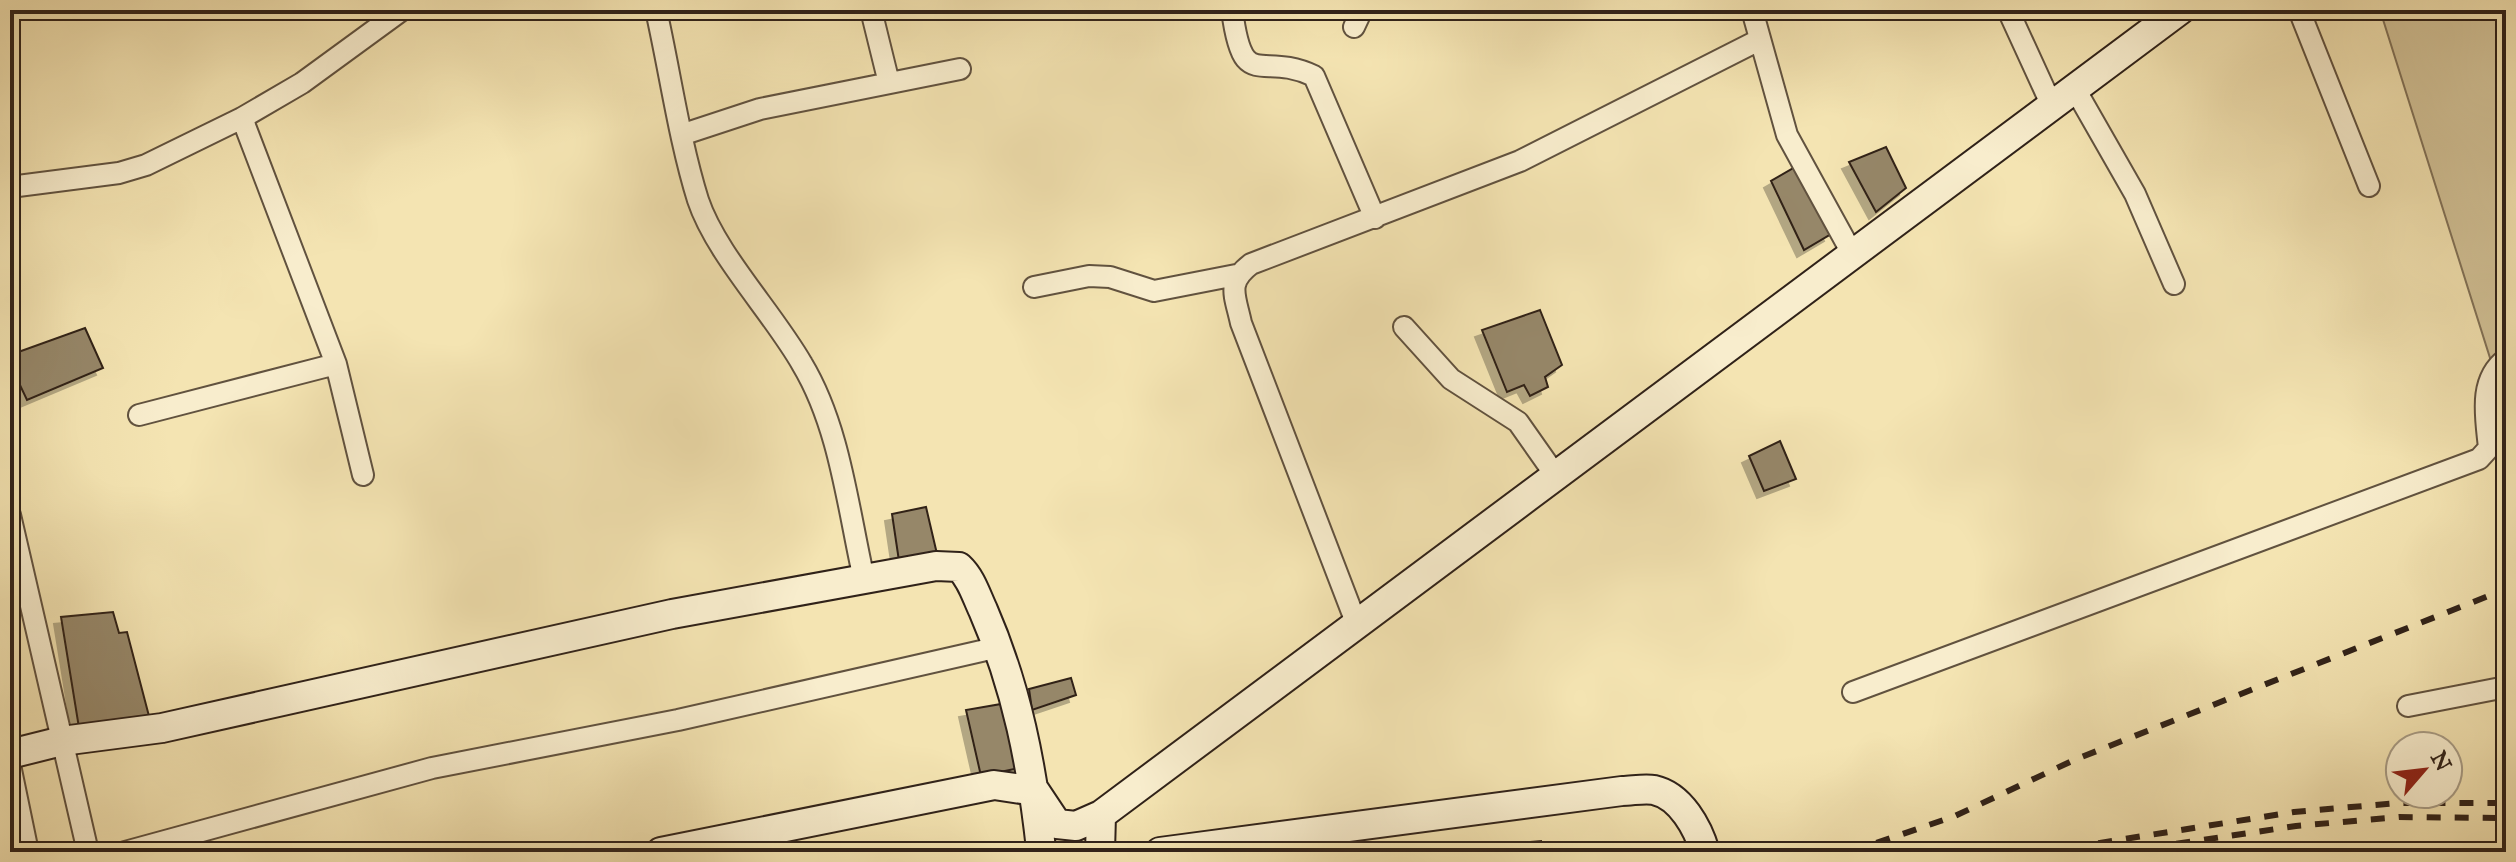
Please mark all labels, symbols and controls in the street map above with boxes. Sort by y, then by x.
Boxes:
north arrow [2384,730,2464,810]
text: N [2425,746,2458,776]

